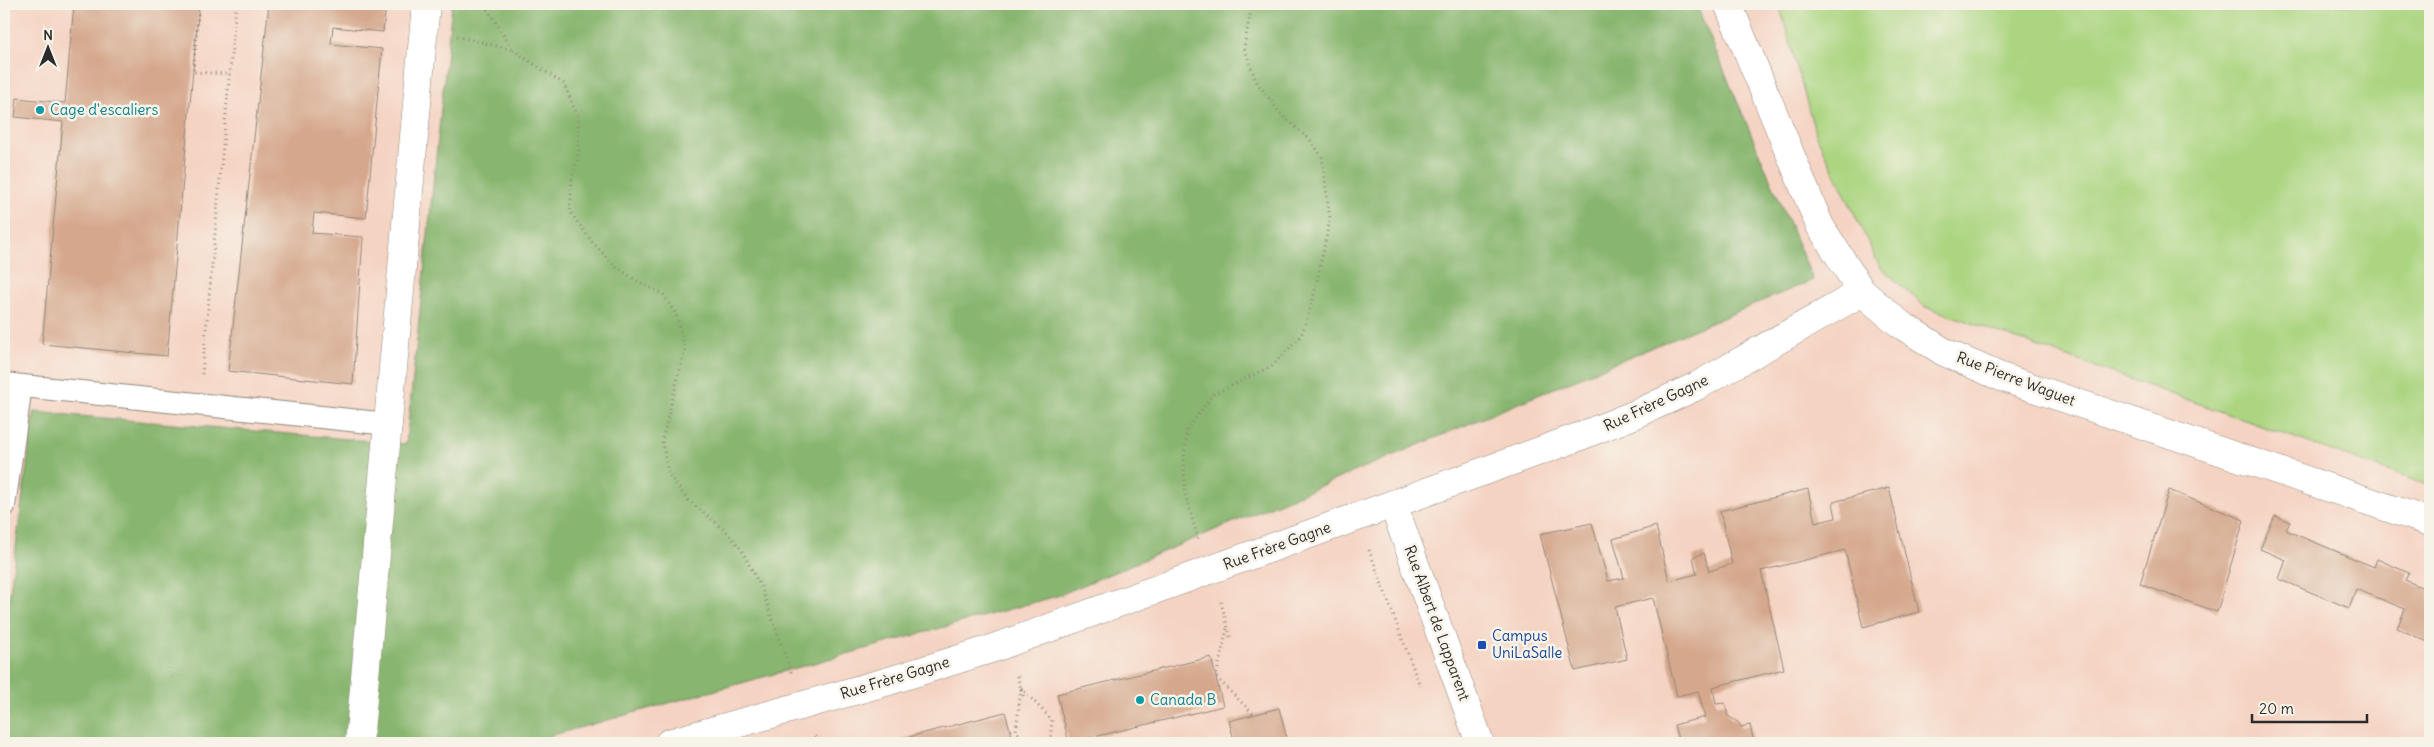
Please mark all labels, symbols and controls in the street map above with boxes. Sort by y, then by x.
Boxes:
north arrow [22,22,72,72]
text: N [43,26,53,44]
place label: Cage d'escaliers [50,100,158,119]
marker: Cage d'escaliers [34,104,46,116]
street label: Rue Pierre Waguet [1954,347,2078,410]
street label: Rue Frère Gagne [1600,370,1711,435]
street label: Rue Frère Gagne [1220,517,1333,574]
street label: Rue Albert de Lapparent [1401,543,1474,703]
place label: Campus UniLaSalle [1492,626,1562,662]
marker: Campus UniLaSalle [1476,639,1488,651]
street label: Rue Frère Gagne [838,652,952,703]
place label: Canada B [1150,690,1216,709]
scale bar [2252,692,2366,724]
marker: Canada B [1134,694,1146,706]
text: 20 m [2259,699,2294,718]

